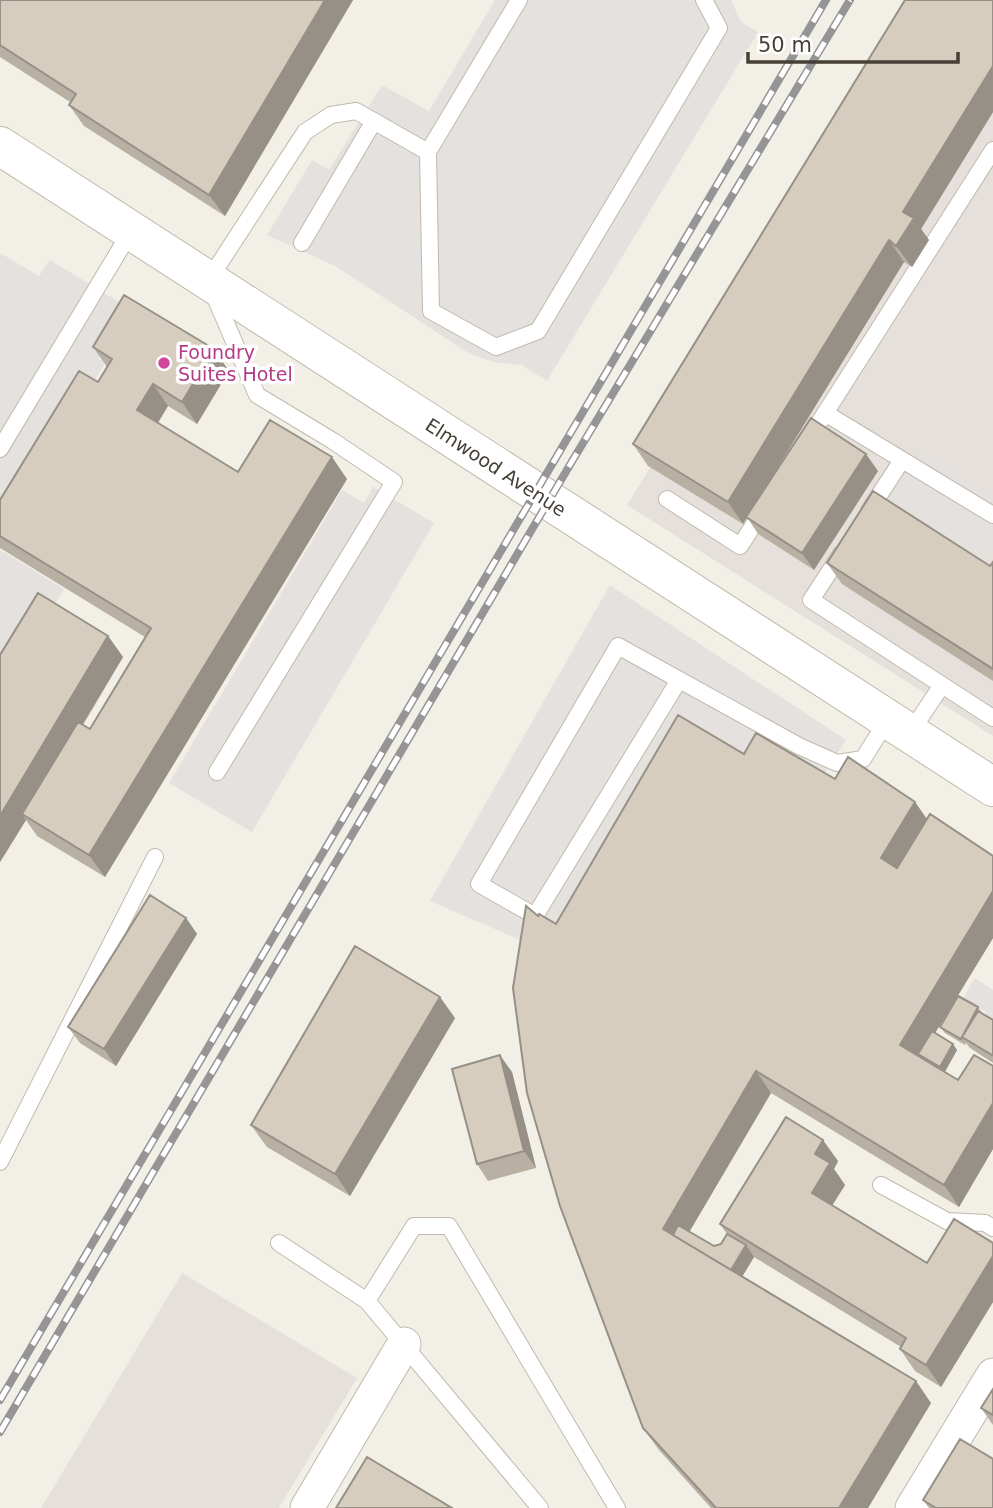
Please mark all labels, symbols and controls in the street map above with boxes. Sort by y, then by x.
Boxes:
scale bar [748,21,958,65]
text: 50 m [758,33,812,57]
place label: Foundry Suites Hotel [178,341,293,385]
marker: Foundry Suites Hotel [156,355,172,371]
street label: Elmwood Avenue [422,413,570,521]

